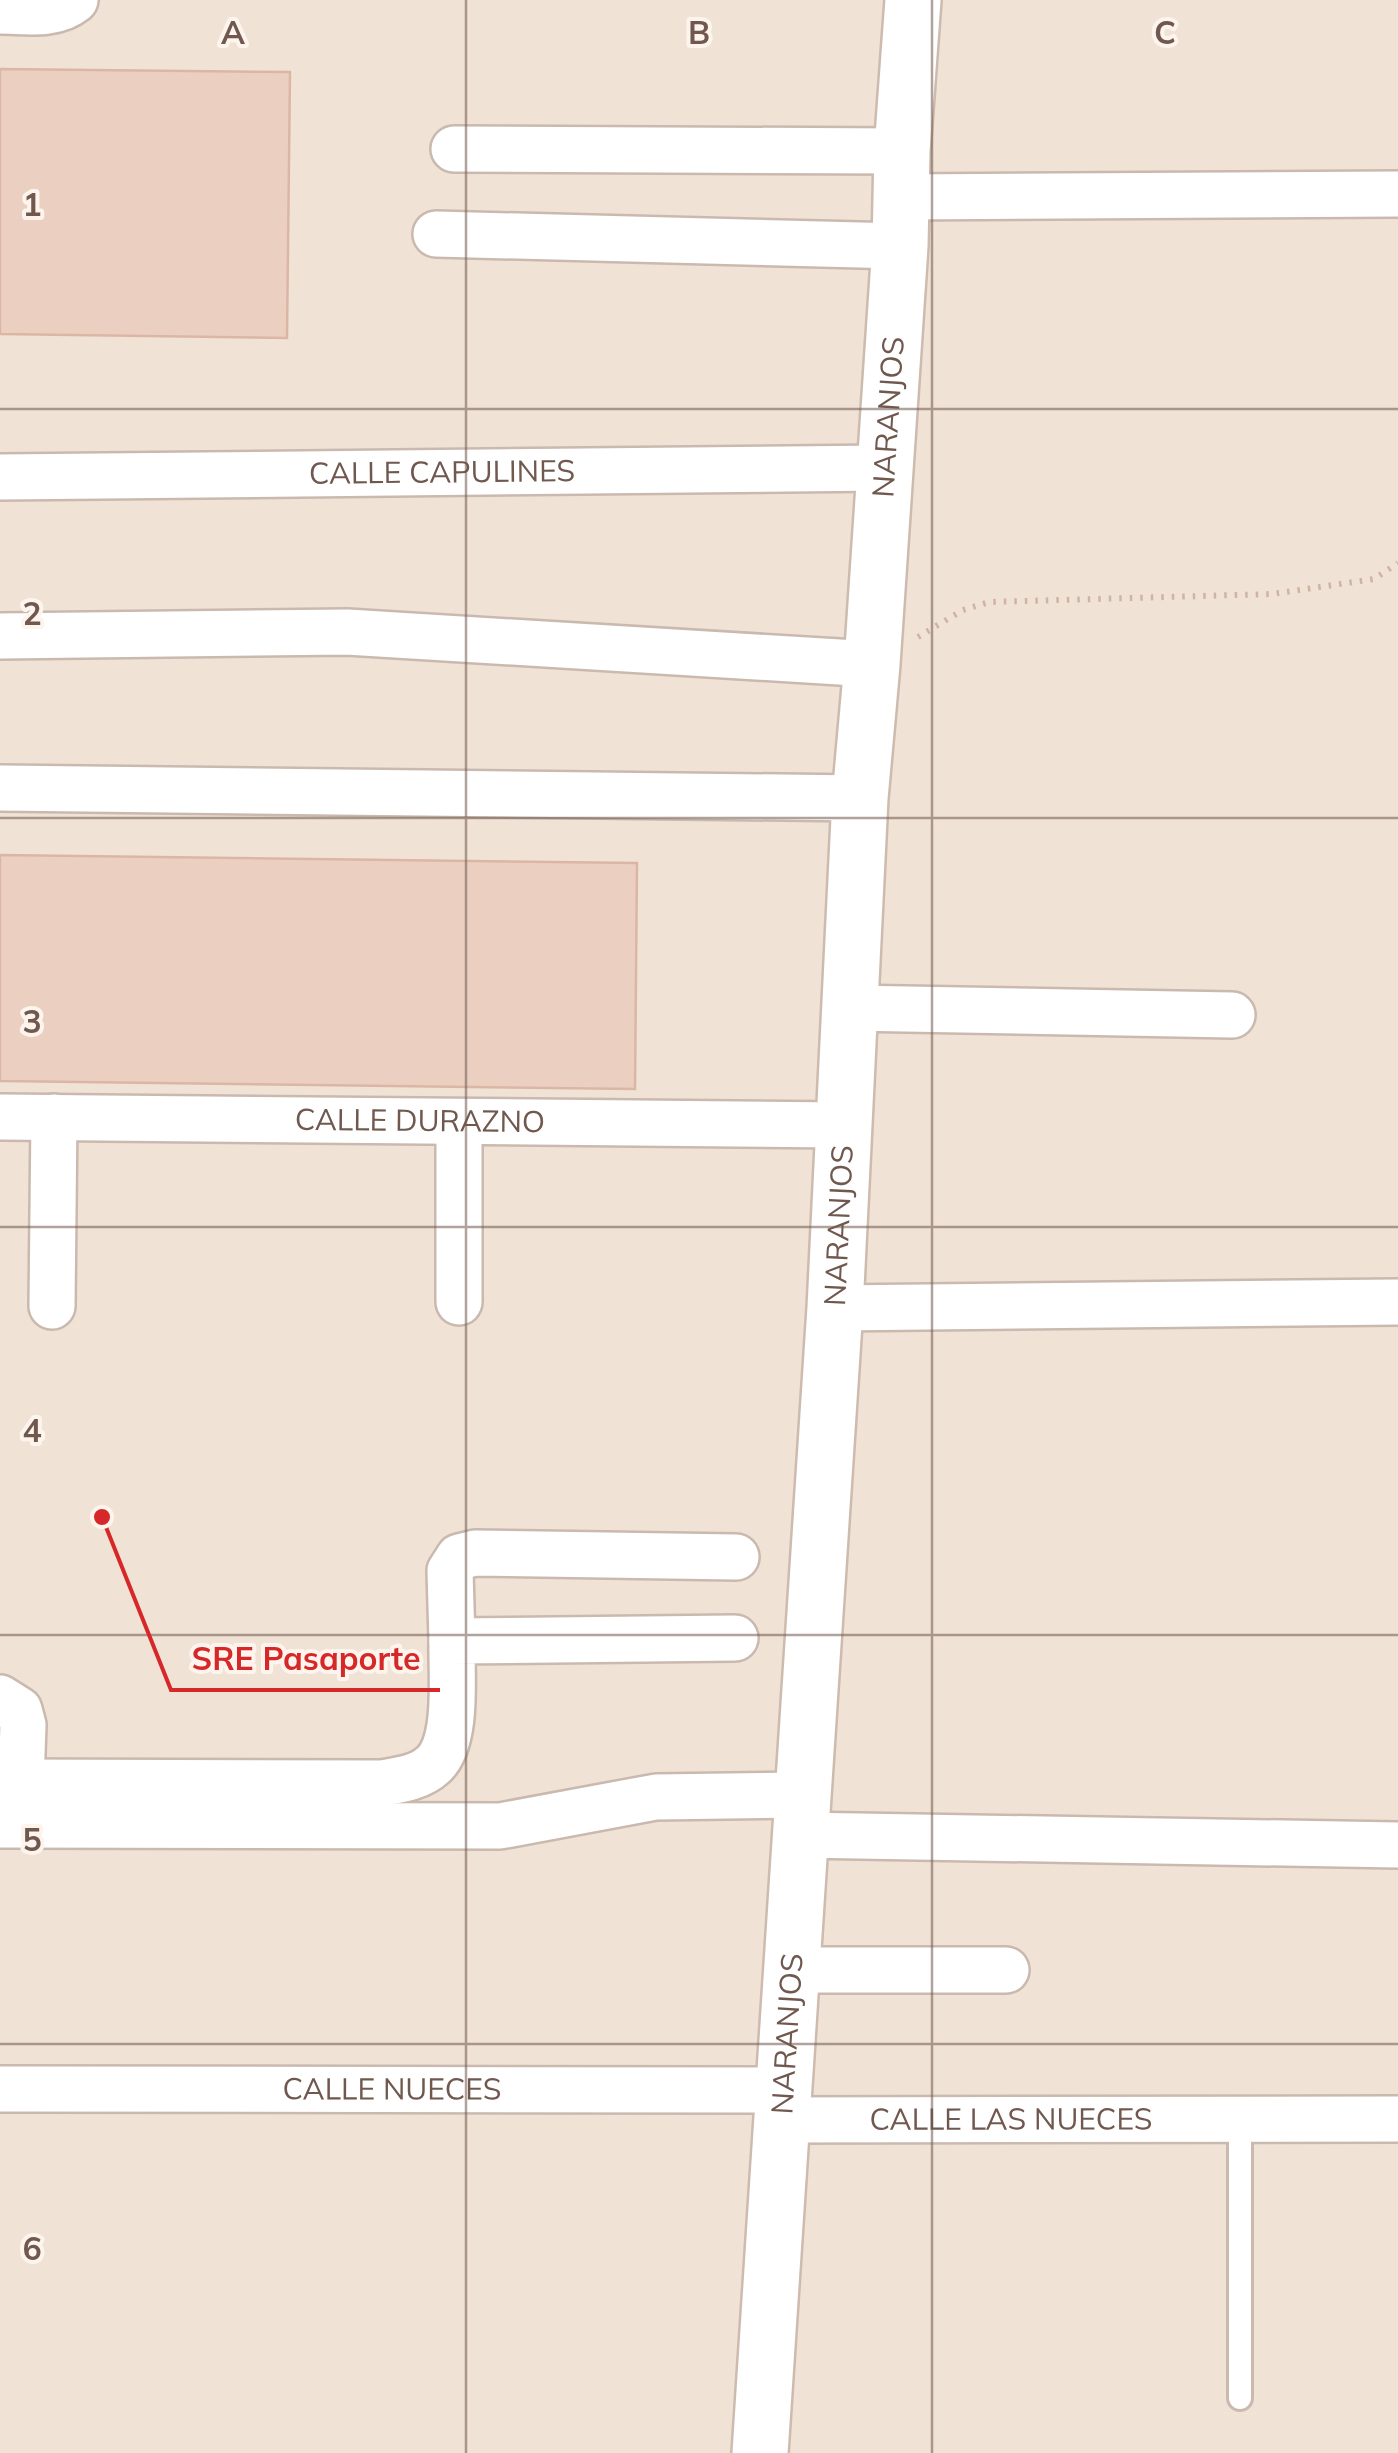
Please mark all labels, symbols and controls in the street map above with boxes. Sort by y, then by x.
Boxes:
text: A [221,12,245,52]
text: B [688,12,710,52]
text: C [1154,12,1176,52]
text: 1 [22,184,42,224]
street label: NARANJOS [863,335,912,499]
street label: CALLE CAPULINES [309,451,575,492]
text: 2 [22,593,42,633]
text: 3 [22,1001,42,1041]
street label: CALLE DURAZNO [295,1100,545,1140]
street label: NARANJOS [815,1144,861,1307]
text: 4 [22,1410,42,1450]
callout: SRE Pasaporte [171,1628,440,1690]
text: SRE Pasaporte [192,1638,420,1678]
text: 5 [22,1819,42,1859]
street label: NARANJOS [762,1952,811,2115]
street label: CALLE NUECES [283,2069,501,2108]
street label: CALLE LAS NUECES [870,2099,1152,2138]
text: 6 [22,2228,42,2268]

